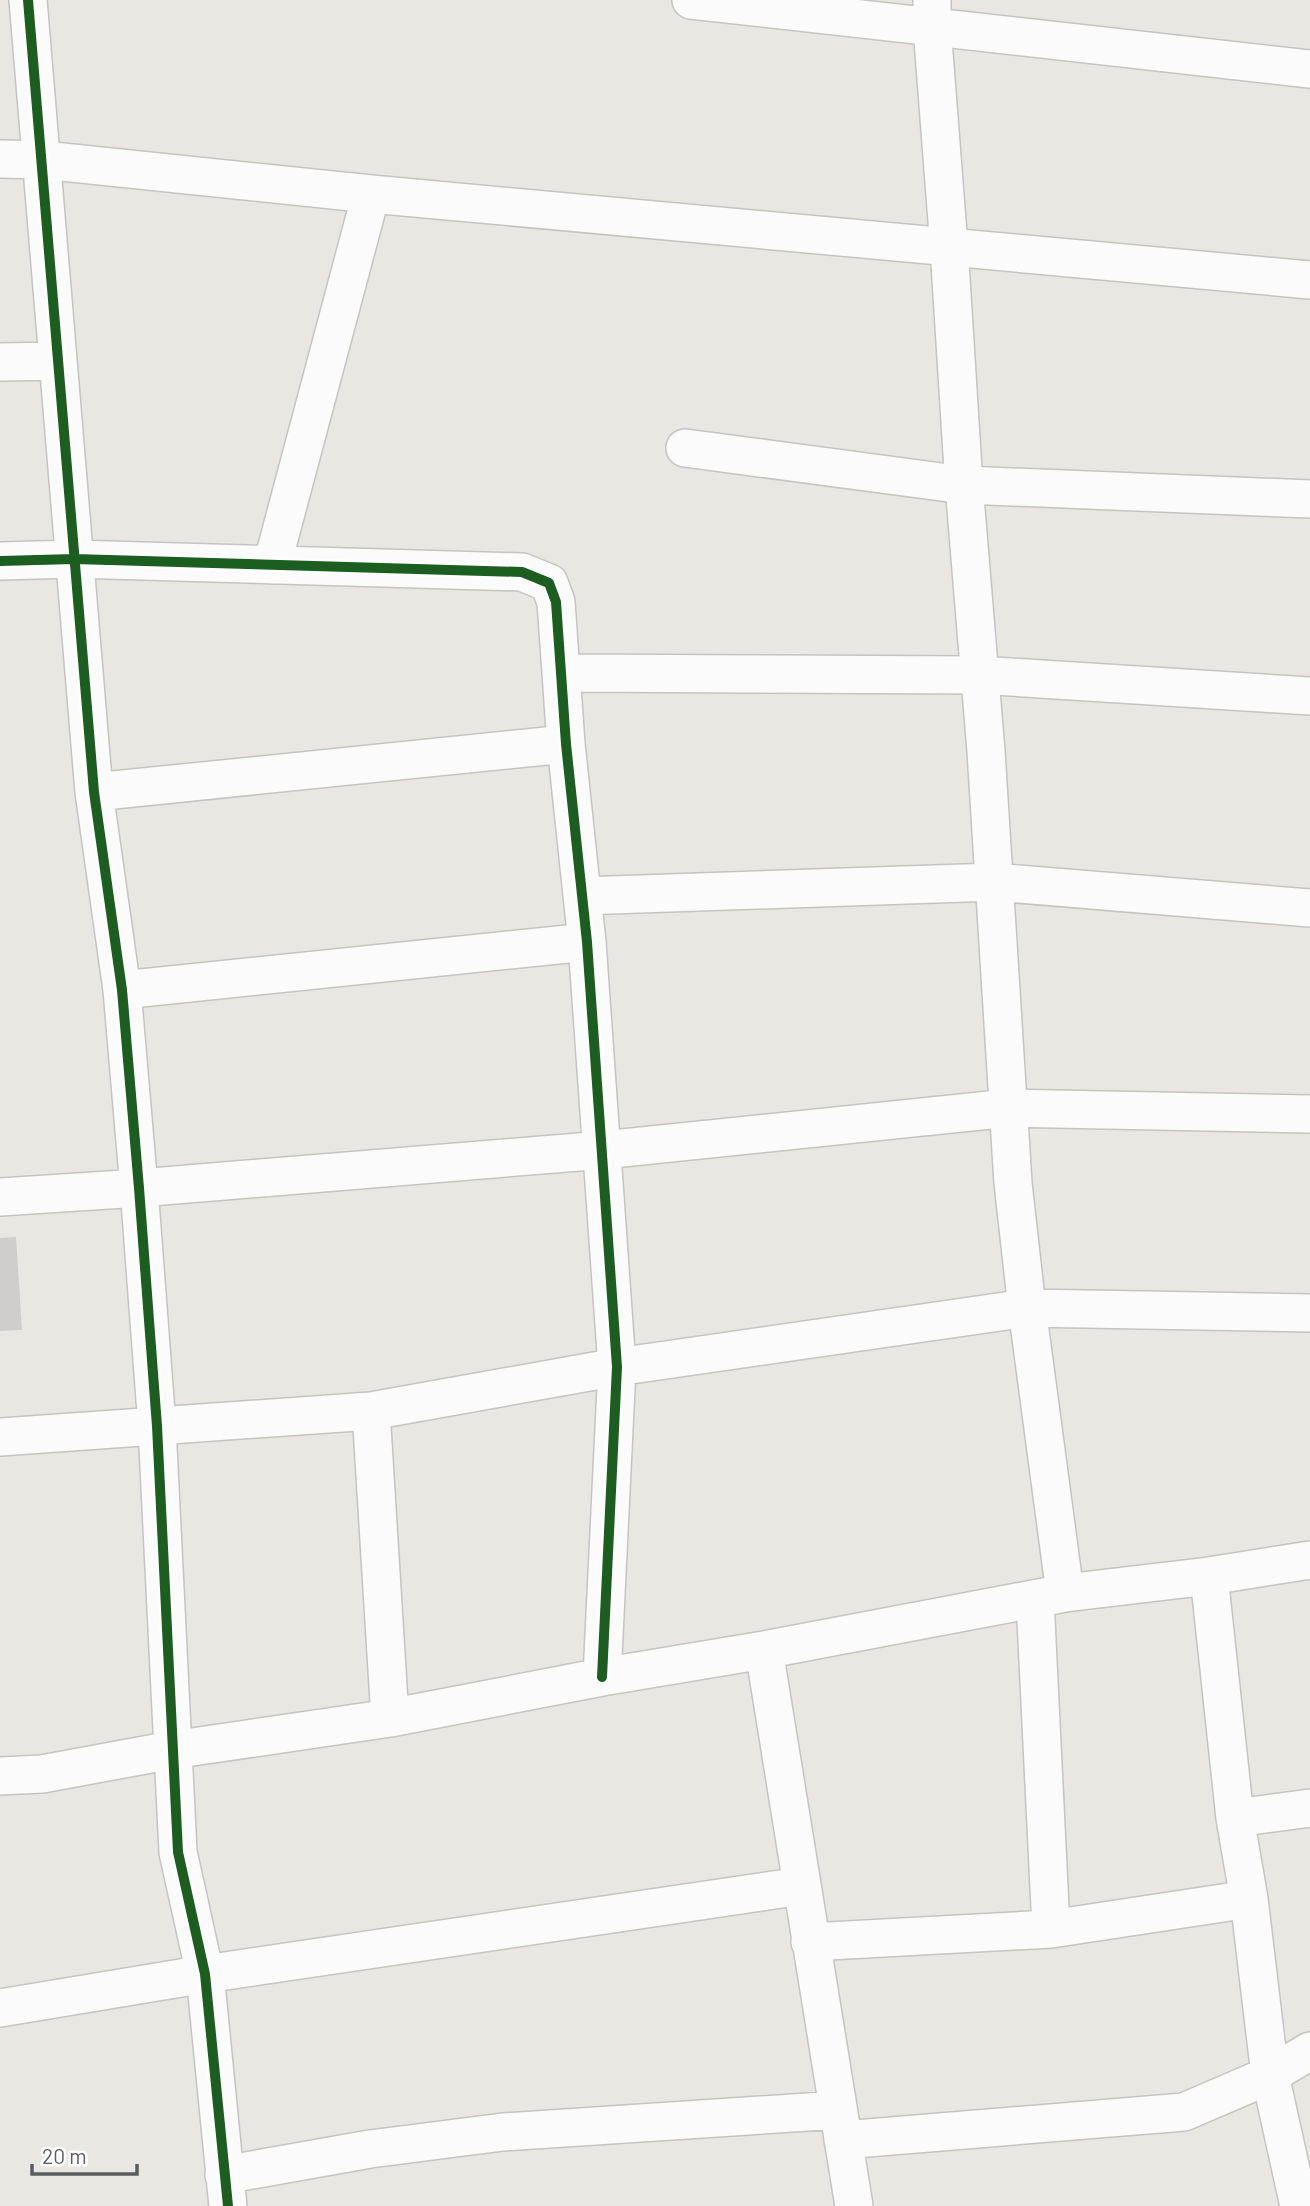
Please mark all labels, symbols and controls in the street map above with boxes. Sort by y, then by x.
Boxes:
scale bar [32,2132,136,2176]
text: 20 m [42,2143,87,2168]

